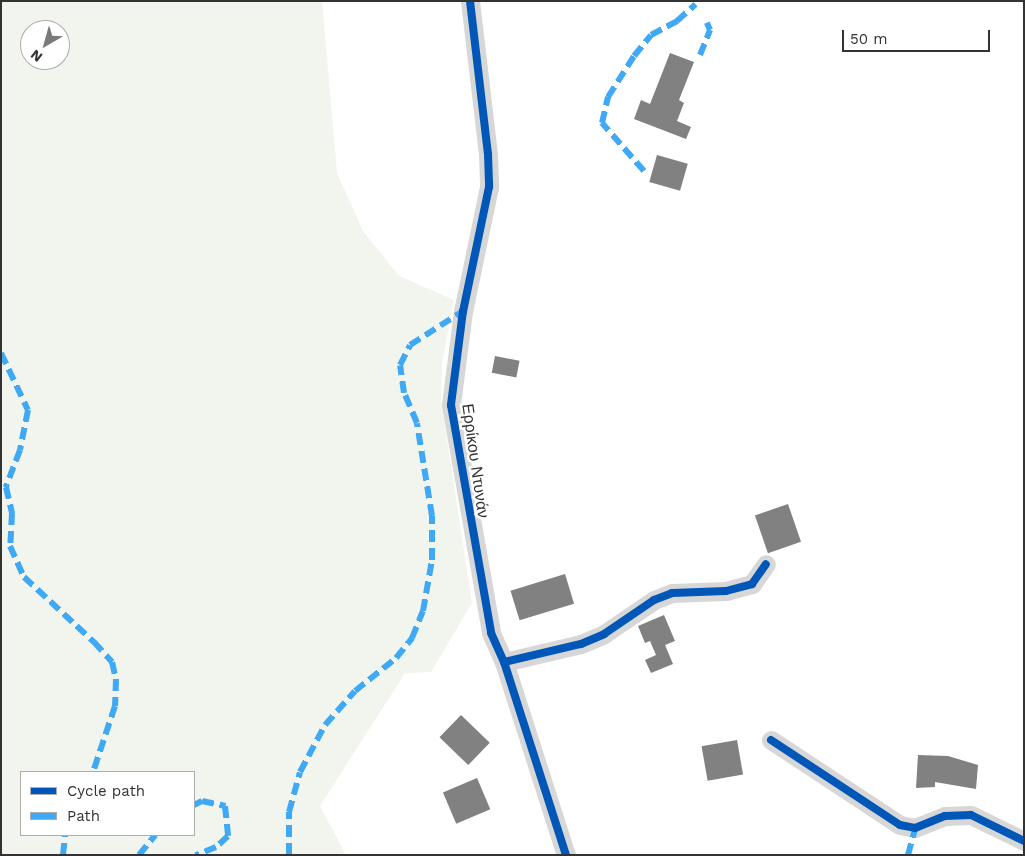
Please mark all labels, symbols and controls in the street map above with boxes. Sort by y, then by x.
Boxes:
north arrow [20,20,70,70]
scale bar [845,20,992,52]
text: 50 m [850,30,887,48]
text: N [27,47,45,66]
street label: Ερρίκου Ντυνάν [457,403,493,519]
legend [20,771,195,836]
text: Cycle path [67,782,145,800]
text: Path [67,807,100,825]

